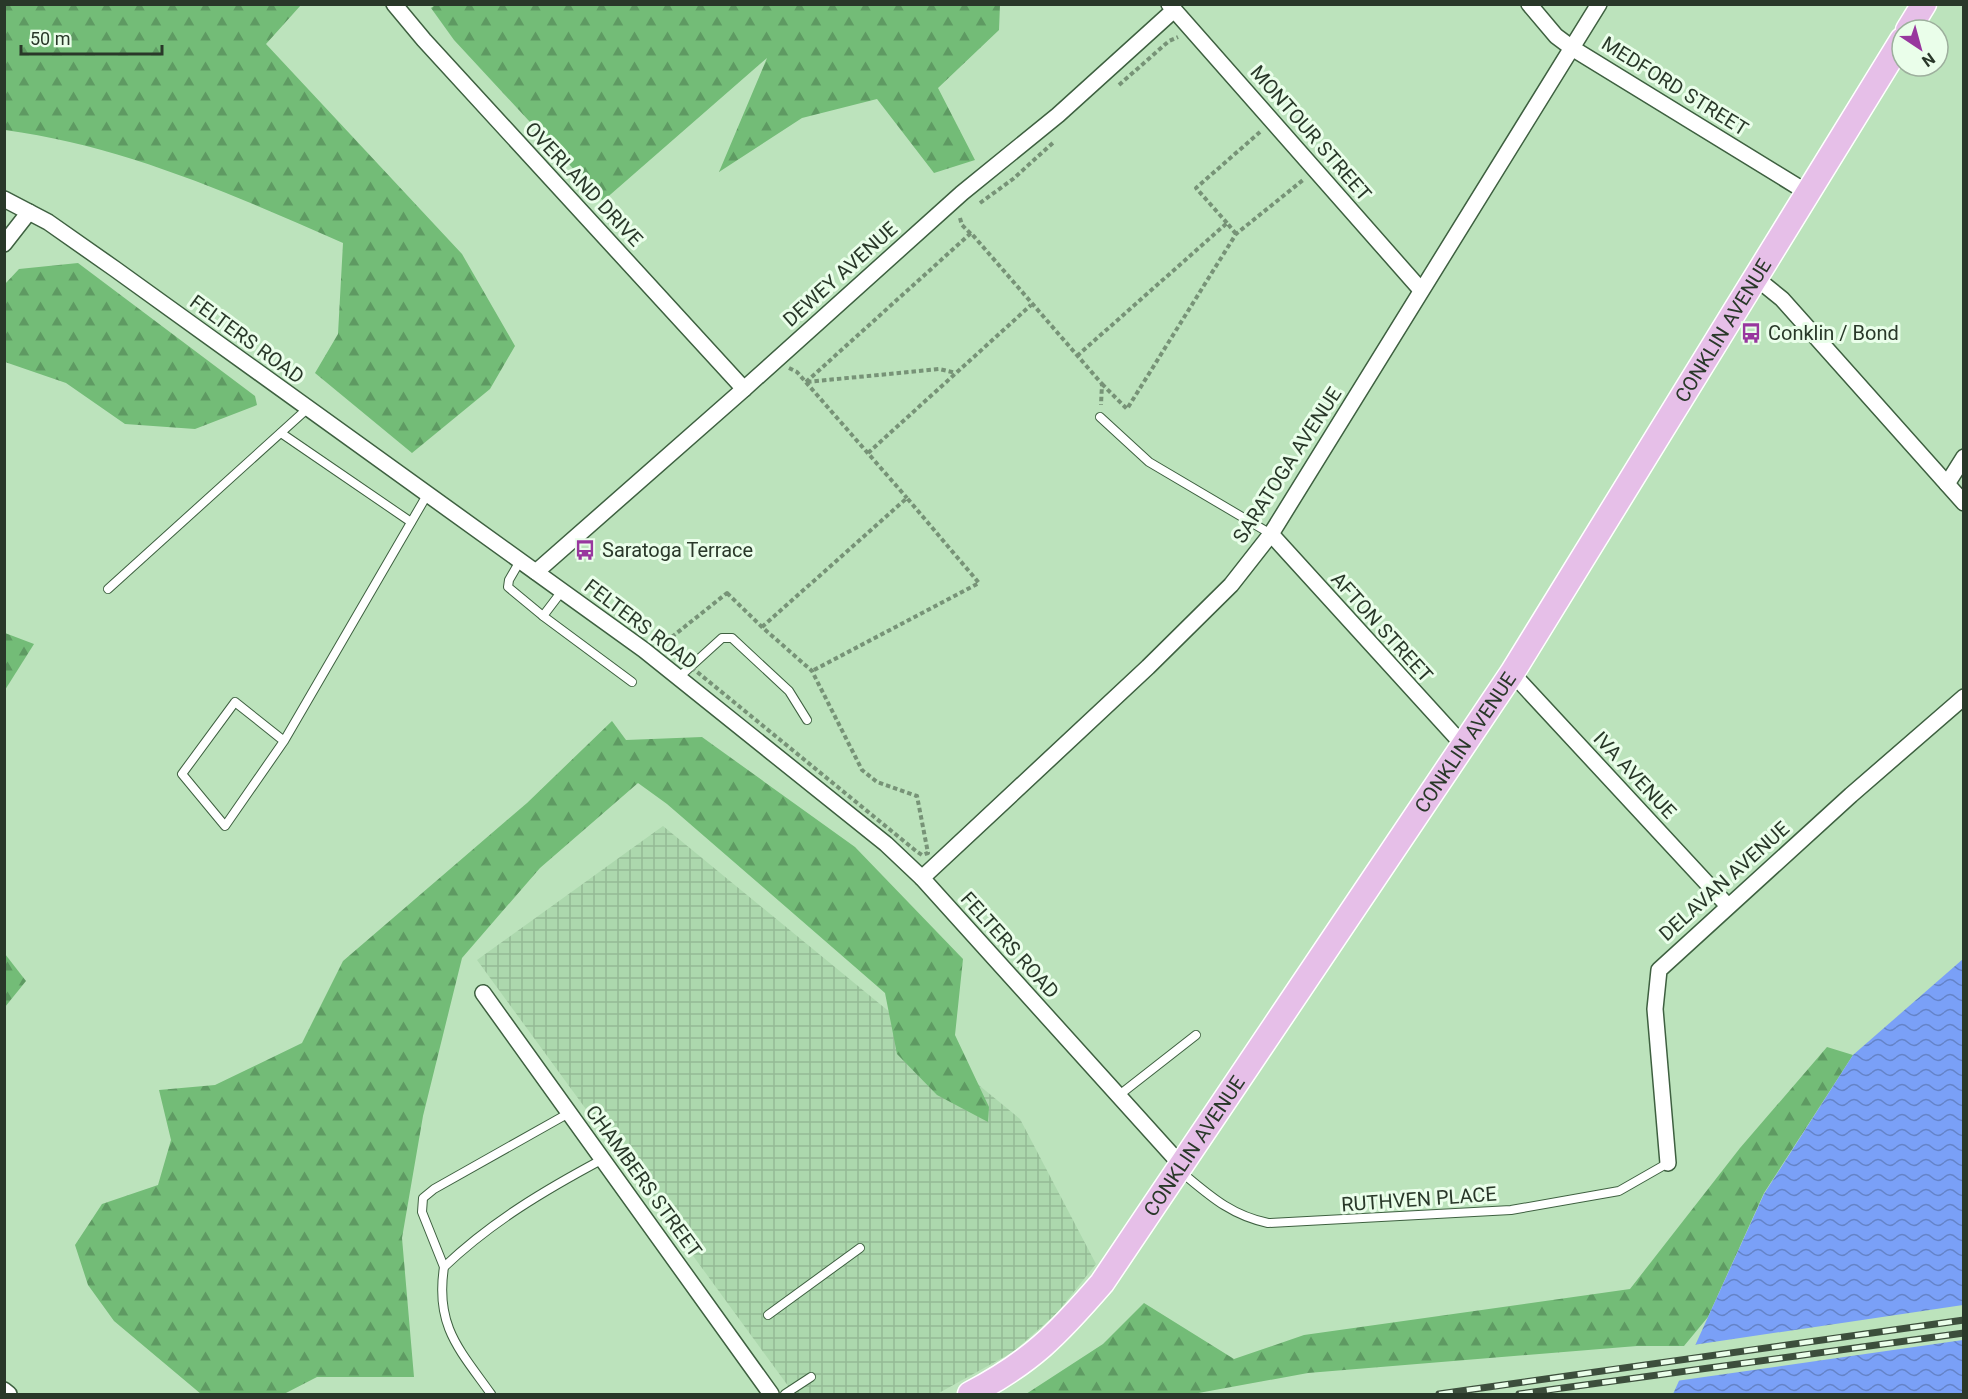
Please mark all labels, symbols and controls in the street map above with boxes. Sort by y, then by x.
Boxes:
scale bar [21,18,162,56]
north arrow [1890,18,1950,78]
text: 50 m [30,28,70,49]
street label: MEDFORD STREET [1597,31,1753,141]
text: N [1918,49,1939,71]
street label: MONTOUR STREET [1246,60,1376,206]
street label: OVERLAND DRIVE [520,117,648,251]
street label: DEWEY AVENUE [778,216,902,332]
street label: CONKLIN AVENUE [1670,254,1776,407]
street label: FELTERS ROAD [185,290,309,388]
bus stop icon: Conklin / Bond [1739,321,1763,345]
place label: Conklin / Bond [1768,321,1899,345]
street label: SARATOGA AVENUE [1228,383,1346,547]
bus stop icon: Saratoga Terrace [573,538,597,562]
place label: Saratoga Terrace [602,538,753,562]
street label: AFTON STREET [1326,567,1438,687]
street label: FELTERS ROAD [580,574,702,674]
street label: CONKLIN AVENUE [1410,668,1521,817]
street label: IVA AVENUE [1589,726,1681,824]
street label: DELAVAN AVENUE [1654,816,1794,946]
street label: FELTERS ROAD [956,887,1064,1003]
street label: CONKLIN AVENUE [1138,1071,1250,1221]
street label: CHAMBERS STREET [581,1100,707,1262]
street label: RUTHVEN PLACE [1340,1182,1498,1216]

